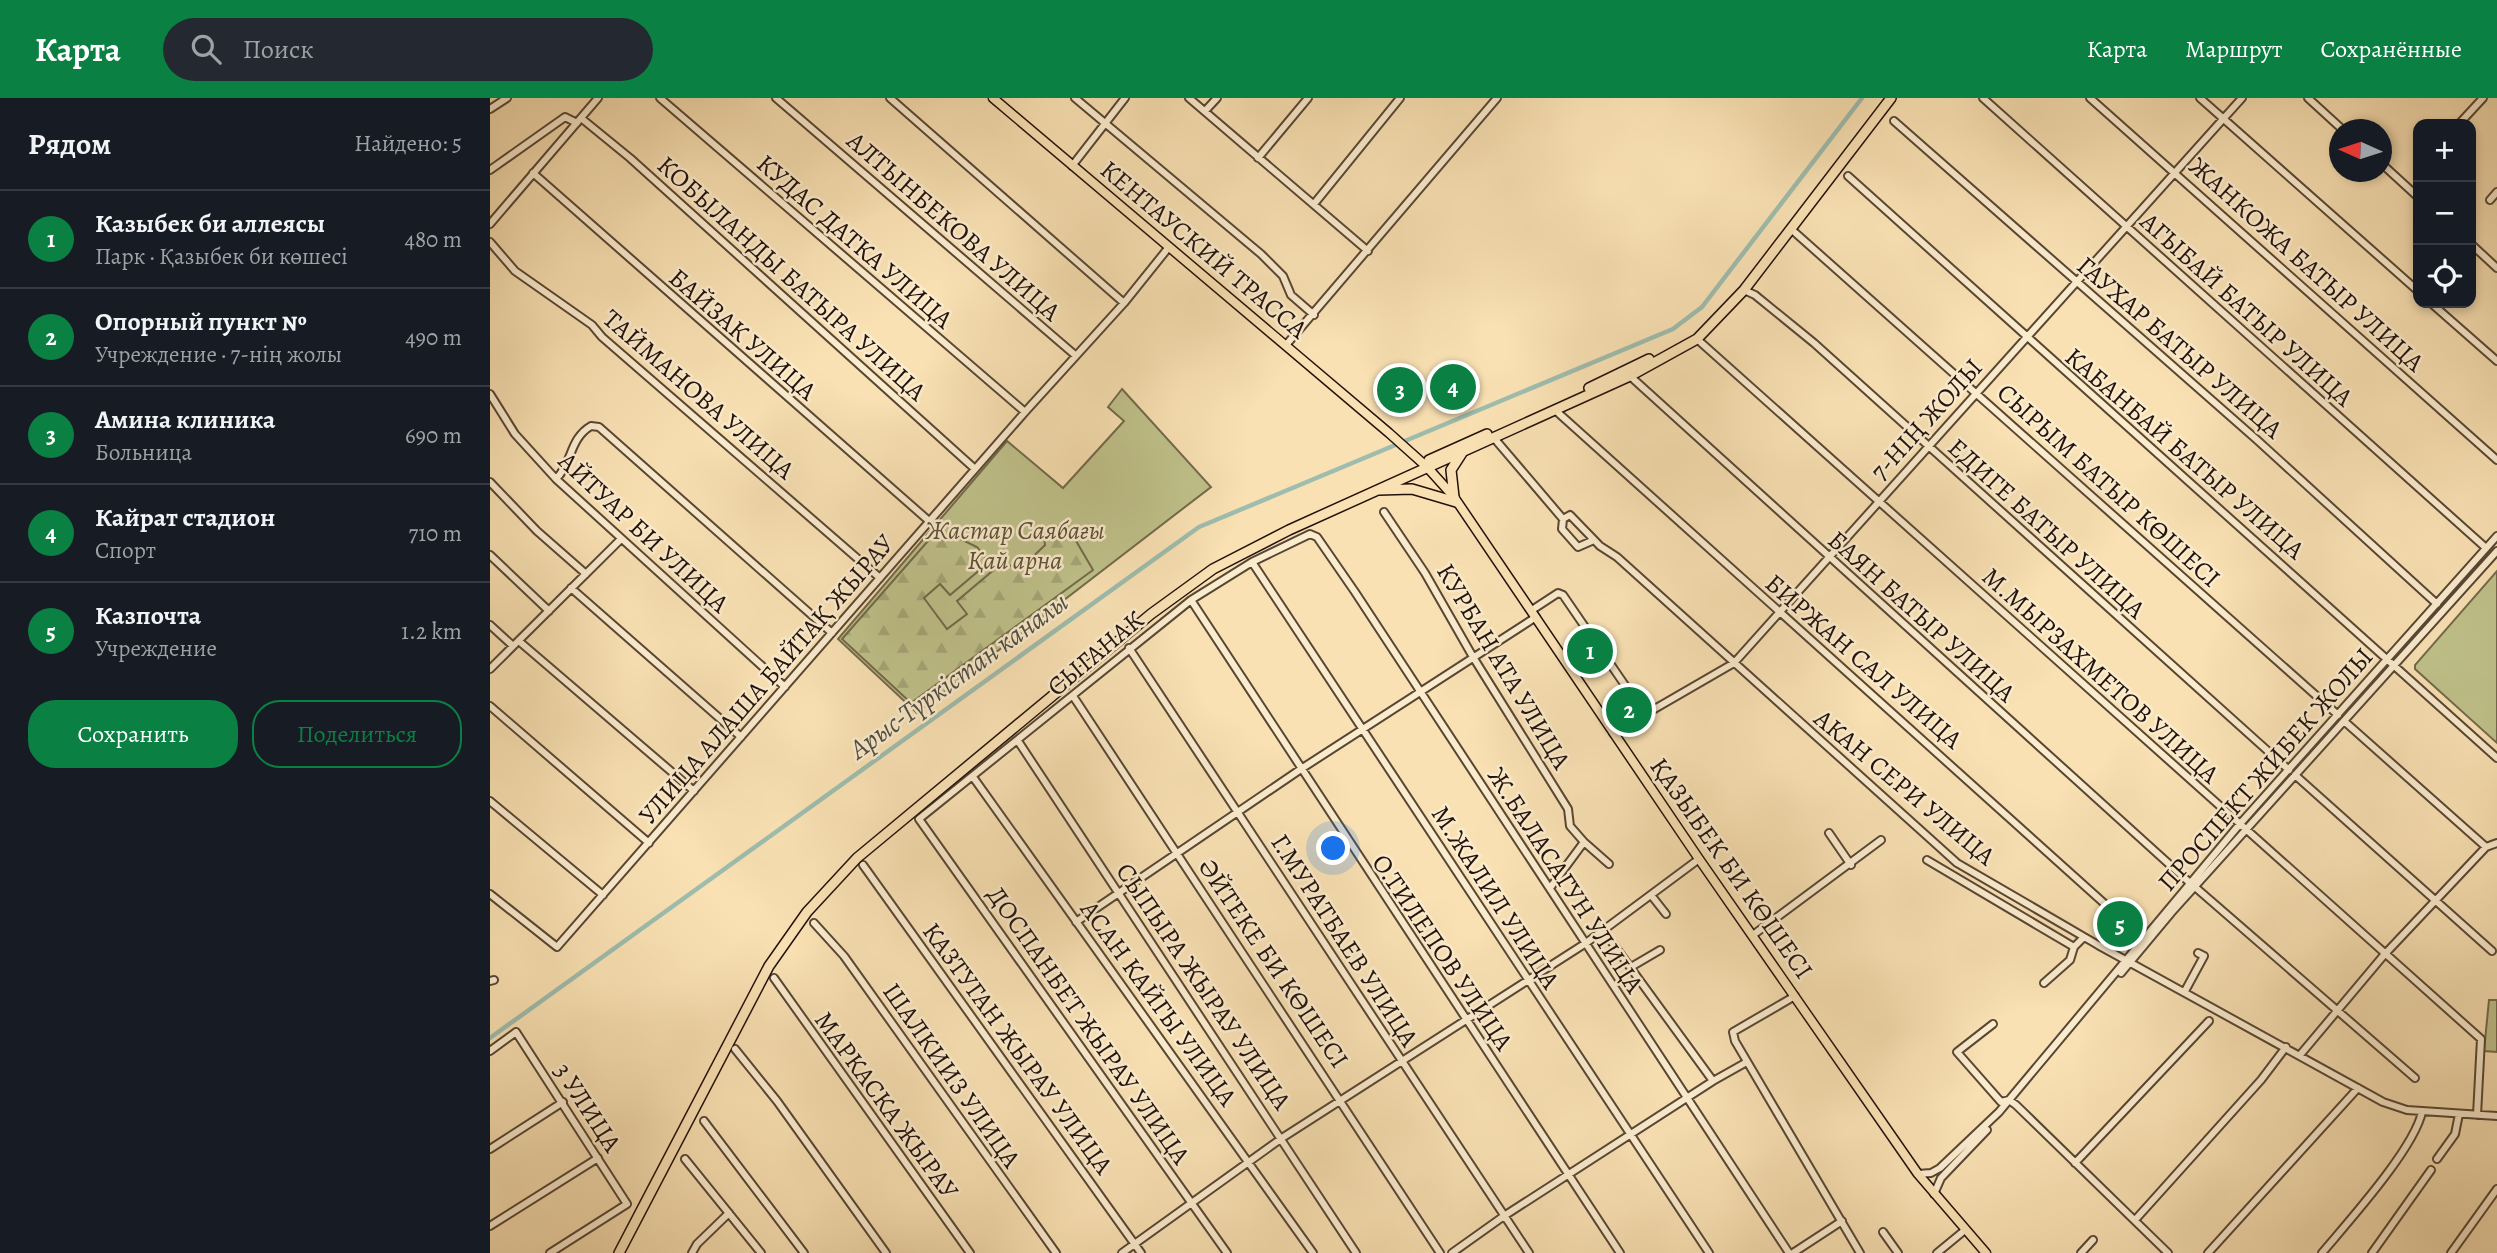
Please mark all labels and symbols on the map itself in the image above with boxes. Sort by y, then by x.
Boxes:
north arrow [2329,119,2392,182]
street label: АЛТЫНБЕКОВА УЛИЦА [838,123,1069,330]
street label: КУДАС ДАТКА УЛИЦА [749,146,961,337]
street label: КОБЫЛАНДЫ БАТЫРА УЛИЦА [650,148,934,409]
street label: ЖАНКОЖА БАТЫР УЛИЦА [2182,149,2432,380]
street label: КЕНТАУСКИЙ ТРАССА [1093,152,1315,347]
street label: АГЫБАЙ БАТЫР УЛИЦА [2132,204,2361,415]
street label: ГАУХАР БАТЫР УЛИЦА [2069,248,2291,447]
street label: БАЙЗАК УЛИЦА [661,260,825,409]
street label: ТАЙМАНОВА УЛИЦА [595,301,803,488]
street label: КАБАНБАЙ БАТЫР УЛИЦА [2057,340,2313,568]
street label: 7-НІҢ ЖОЛЫ [1862,351,1990,488]
pin: 4 [1430,361,1476,413]
pin: 3 [1377,364,1423,416]
street label: СЫРЫМ БАТЫР КӨШЕСІ [1989,375,2228,595]
street label: ЕДИГЕ БАТЫР УЛИЦА [1940,430,2154,627]
street label: АЙТУАР БИ УЛИЦА [550,443,737,621]
park label: Жастар Саябағы Қай арна [924,513,1105,578]
street label: БАЯН БАТЫР УЛИЦА [1820,523,2024,711]
street label: УЛИЦА АЛАША БАЙТАҚ ЖЫРАУ [631,527,902,832]
street label: КУРБАН АТА УЛИЦА [1428,557,1579,776]
street label: М.МЫРЗАХМЕТОВ УЛИЦА [1975,559,2227,792]
street label: БИРЖАН САЛ УЛИЦА [1758,566,1970,757]
water label: Арыс-Түркістан каналы [840,583,1076,769]
street label: СЫГАНАК [1040,602,1151,704]
pin: 1 [1567,625,1613,677]
street label: ПРОСПЕКТ ЖИБЕК ЖОЛЫ [2150,640,2381,899]
pin: 2 [1606,684,1652,736]
street label: АКАН СЕРИ УЛИЦА [1806,701,2003,874]
street label: ҚАЗЫБЕК БИ КӨШЕСІ [1642,751,1821,986]
street label: Ж.БАЛАСАГУН УЛИЦА [1479,761,1652,1001]
street label: М.ЖАЛИЛ УЛИЦА [1423,799,1568,996]
street label: Г.МУРАТБАЕВ УЛИЦА [1263,827,1427,1054]
your location [1316,831,1350,865]
street label: О.ТИЛЕПОВ УЛИЦА [1364,847,1522,1058]
street label: ӘЙТЕКЕ БИ КӨШЕСІ [1190,852,1357,1075]
street label: СЫПЫРА ЖЫРАУ УЛИЦА [1108,856,1300,1117]
street label: ДОСПАНБЕТ ЖЫРАУ УЛИЦА [979,879,1199,1172]
street label: АСАН КАЙГЫ УЛИЦА [1072,893,1246,1114]
pin: 5 [2097,898,2143,950]
street label: КАЗТУГАН ЖЫРАУ УЛИЦА [914,915,1121,1182]
street label: ШАЛКИИЗ УЛИЦА [874,976,1029,1176]
street label: МАРКАСКА ЖЫРАУ [807,1004,967,1206]
street label: 3 УЛИЦА [546,1056,630,1159]

